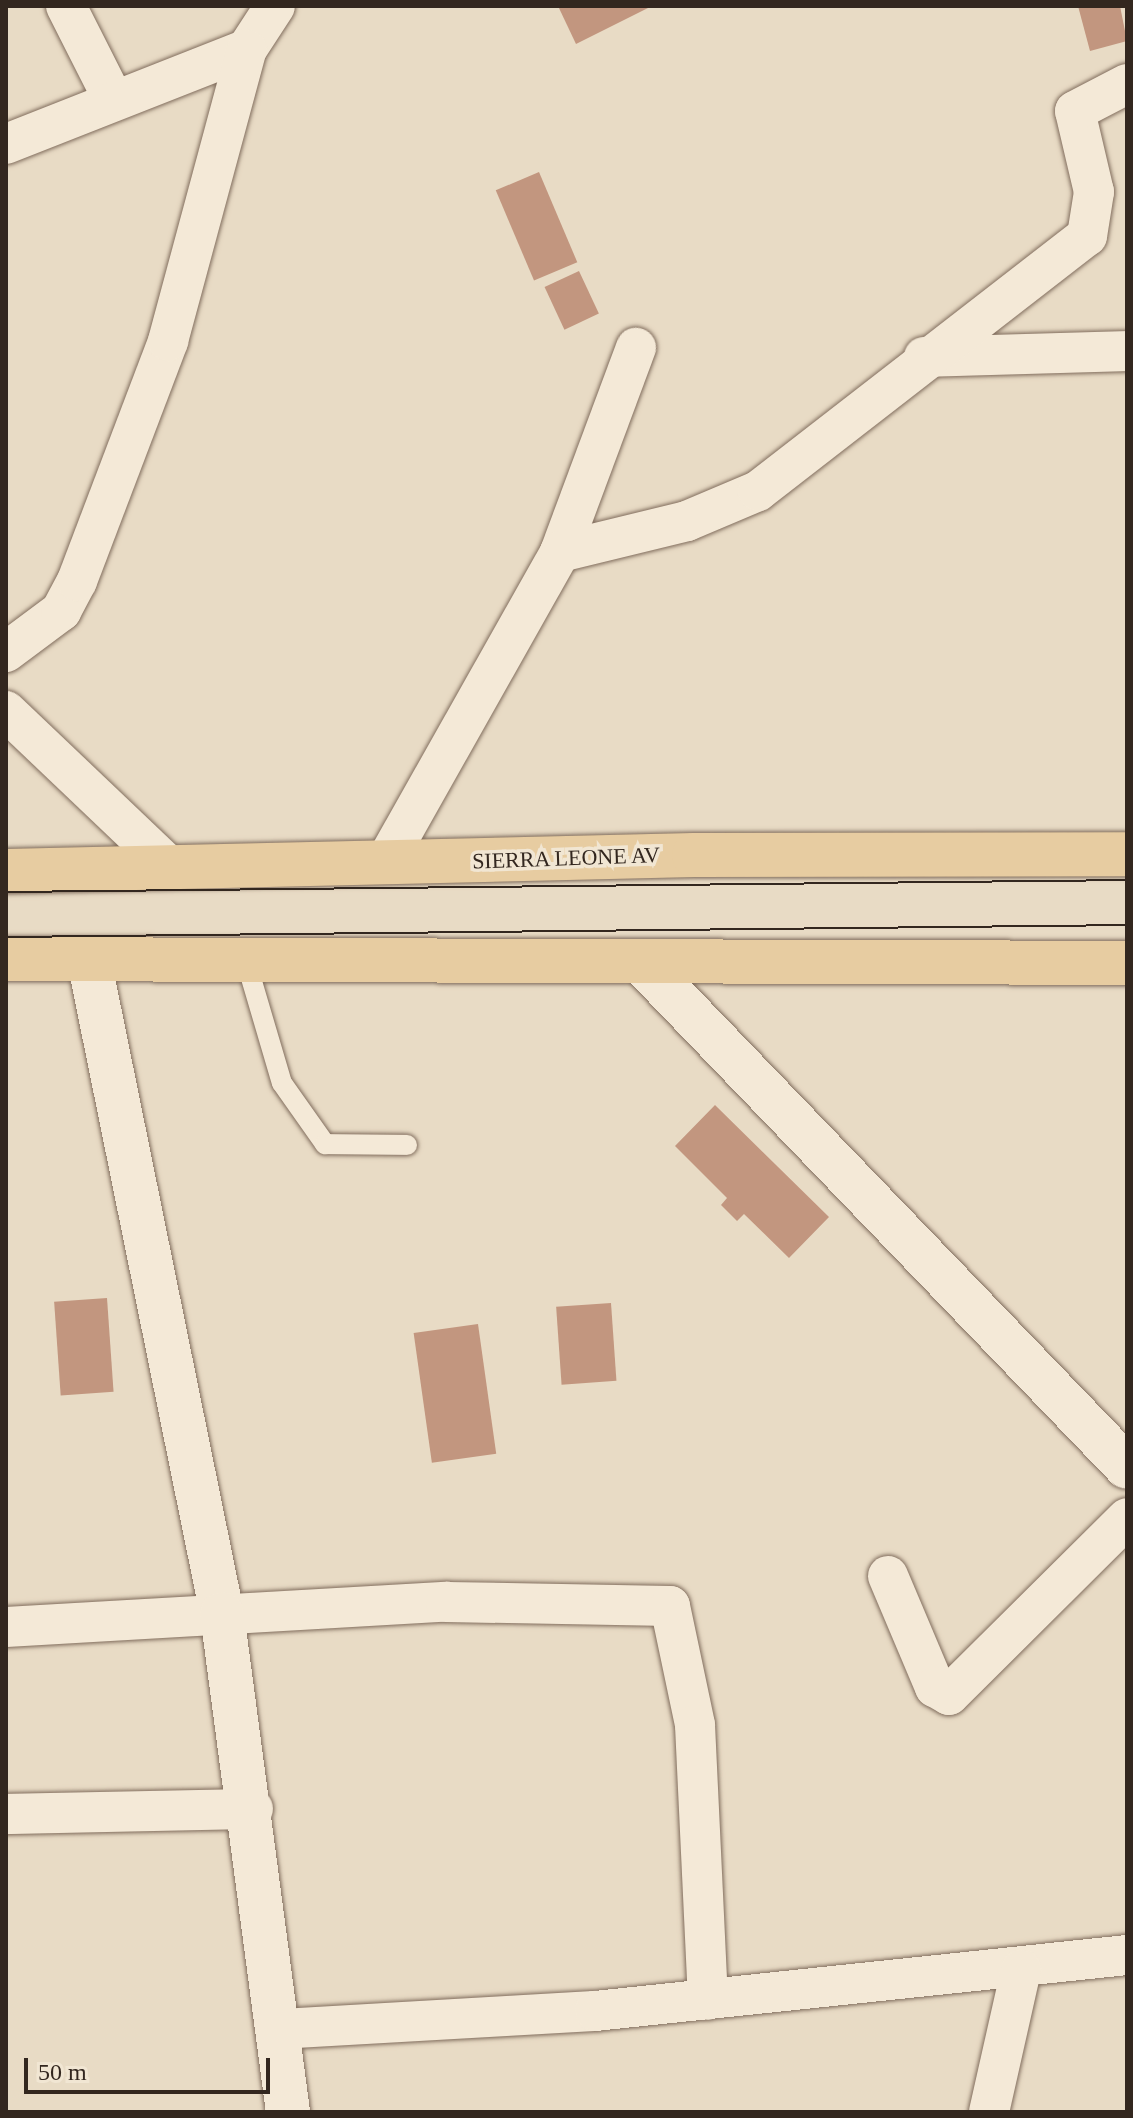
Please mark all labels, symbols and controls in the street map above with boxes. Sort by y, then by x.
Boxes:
street label: SIERRA LEONE AV [475,842,657,874]
scale bar [28,2042,274,2092]
text: 50 m [38,2059,87,2085]

